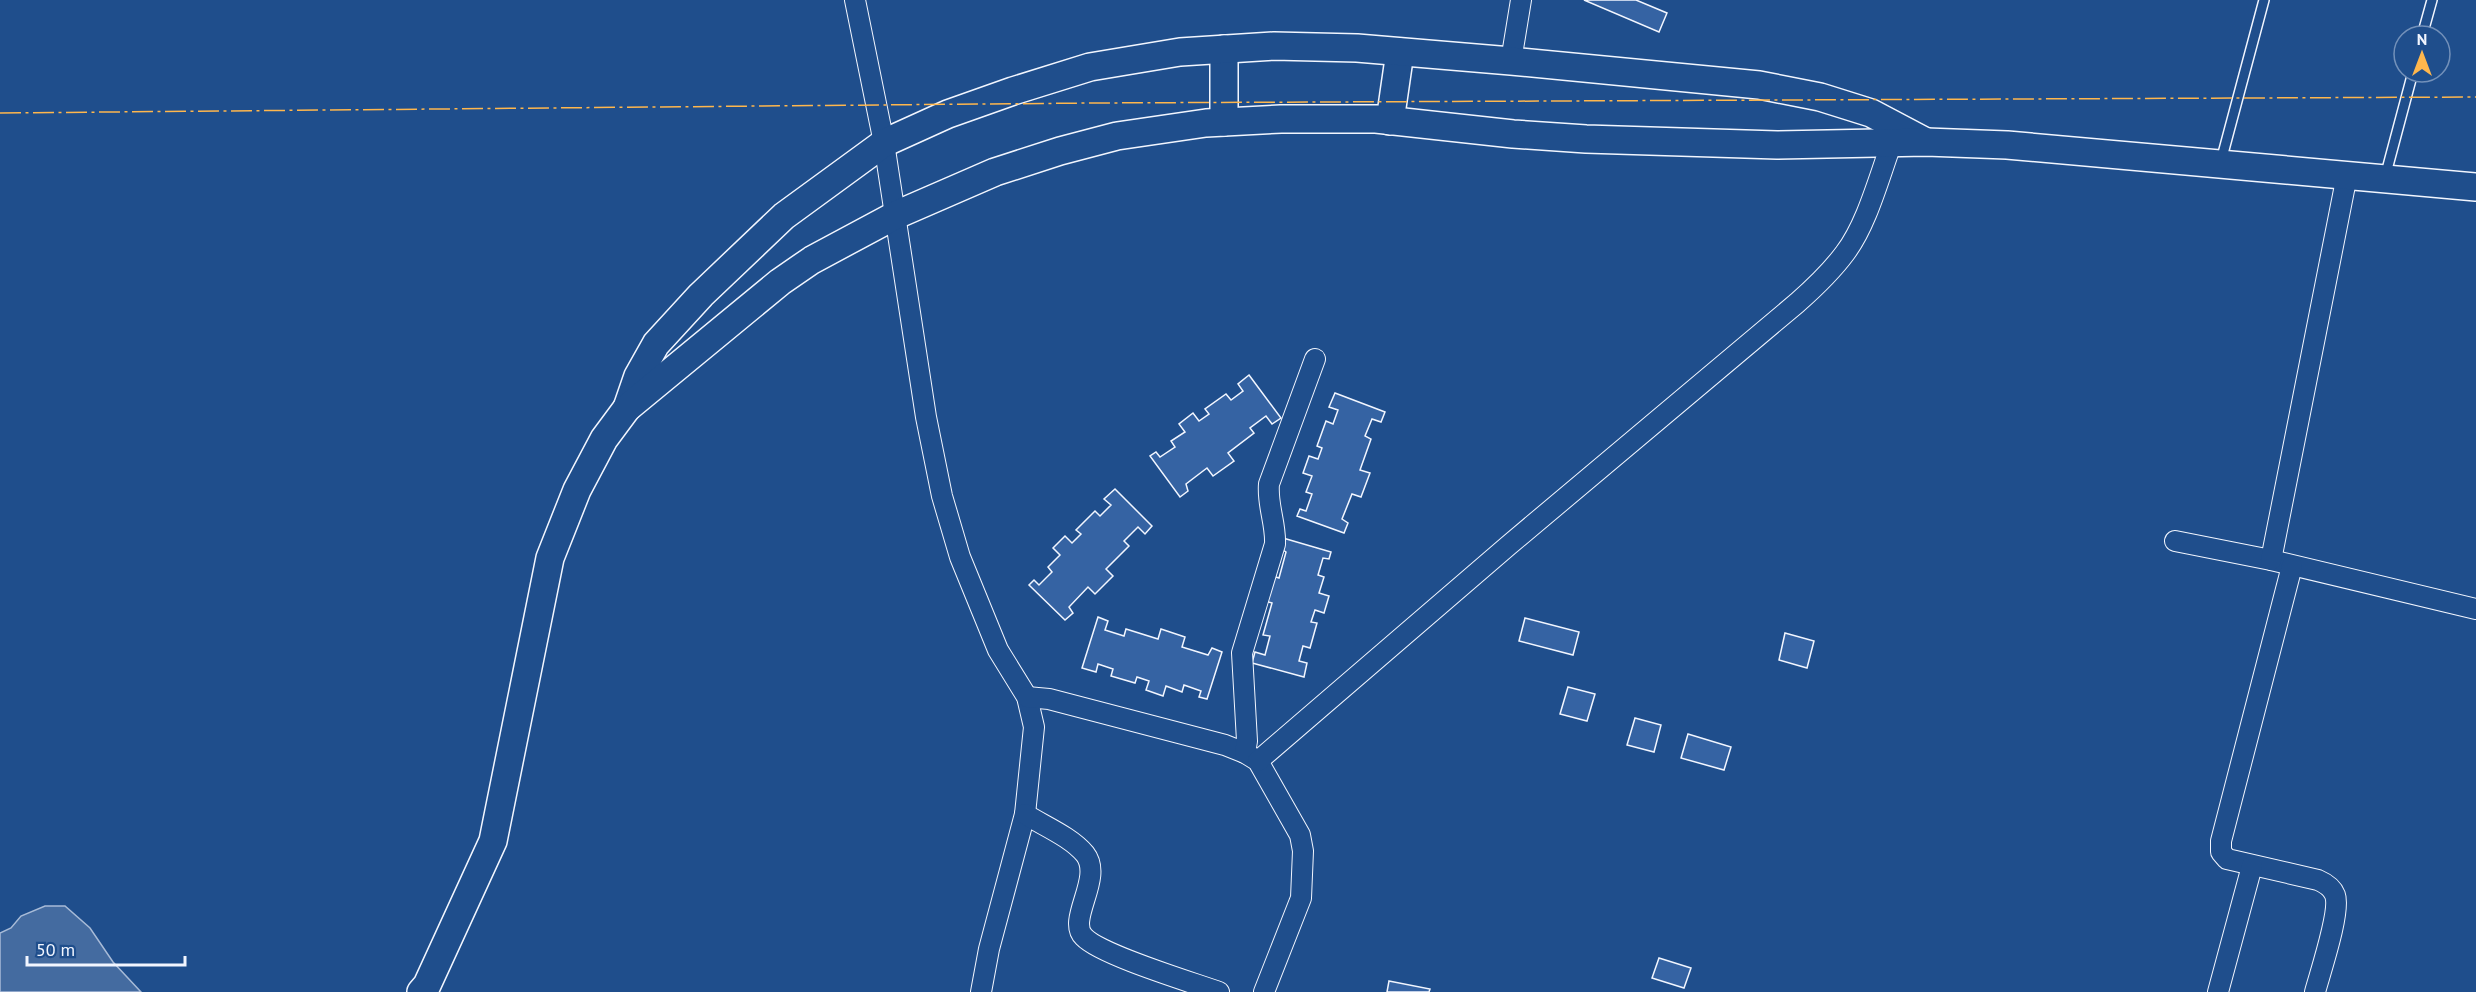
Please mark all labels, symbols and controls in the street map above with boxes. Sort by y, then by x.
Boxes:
north arrow [2392,24,2452,84]
text: N [2417,29,2427,49]
scale bar [27,929,184,967]
text: 50 m [36,938,75,961]

